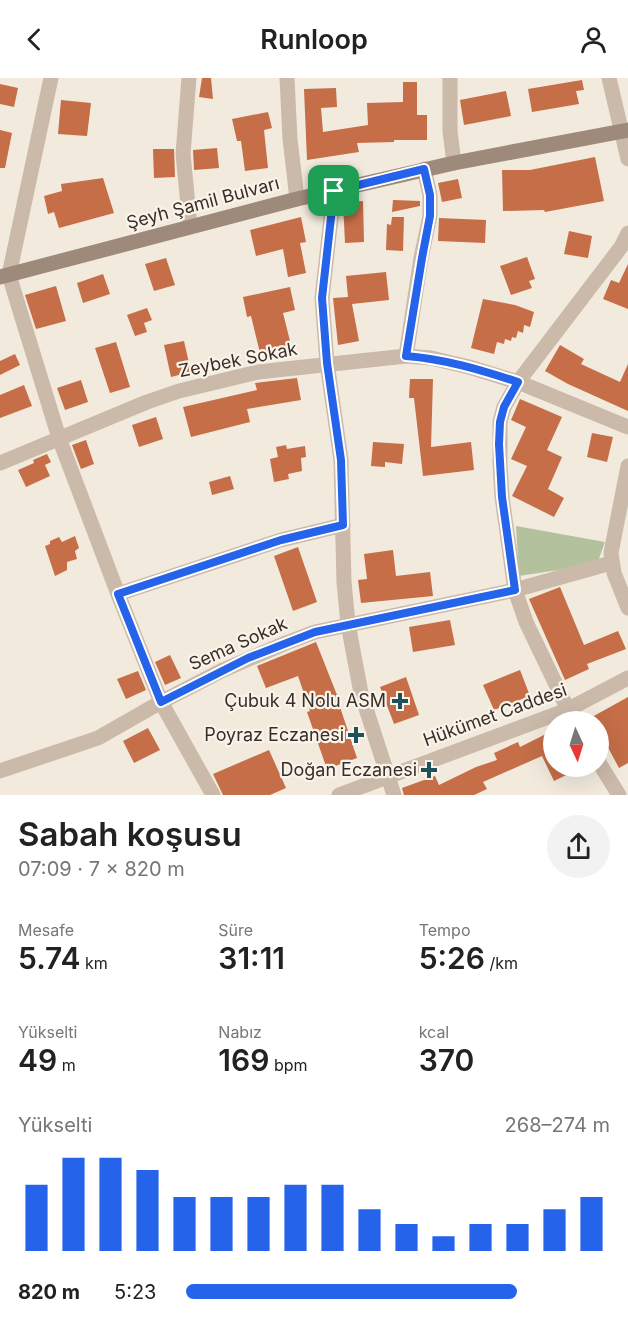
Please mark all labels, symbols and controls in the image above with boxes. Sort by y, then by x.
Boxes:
icon: back [18,23,51,56]
text: Runloop [260,23,368,56]
icon: person [577,23,610,56]
pin [308,165,359,216]
street label: Şeyh Şamil Bulvarı [124,172,282,233]
icon: arrive [317,174,350,207]
street label: Zeybek Sokak [177,338,299,381]
street label: Sema Sokak [185,613,290,675]
street label: Hükümet Caddesi [420,679,570,750]
place label: Çubuk 4 Nolu ASM [224,690,386,711]
marker: Çubuk 4 Nolu ASM [391,692,409,710]
north arrow [543,711,609,777]
map controls [543,711,609,777]
place label: Poyraz Eczanesi [204,724,344,745]
marker: Poyraz Eczanesi [349,728,363,742]
place label: Doğan Eczanesi [280,759,417,780]
marker: Doğan Eczanesi [422,763,436,777]
text: Sabah koşusu [18,814,242,854]
button: share [547,815,610,878]
text: 07:09 · 7 × 820 m [18,857,185,881]
text: Mesafe [18,920,74,940]
text: Süre [218,920,253,940]
text: Tempo [419,920,470,940]
text: 5.74 [18,940,81,976]
text: 31:11 [218,940,285,976]
text: 5:26 [419,940,485,976]
text: km [81,953,108,973]
text: /km [485,953,518,973]
text: Yükselti [18,1022,77,1042]
text: Nabız [218,1022,262,1042]
text: kcal [419,1022,449,1042]
text: 49 [18,1042,57,1078]
text: 169 [218,1042,269,1078]
text: 370 [419,1042,474,1078]
text: m [57,1055,76,1075]
text: bpm [269,1055,308,1075]
text: Yükselti [18,1113,92,1137]
text: 268–274 m [505,1113,610,1137]
text: 820 m [18,1280,80,1304]
text: 5:23 [114,1280,156,1304]

